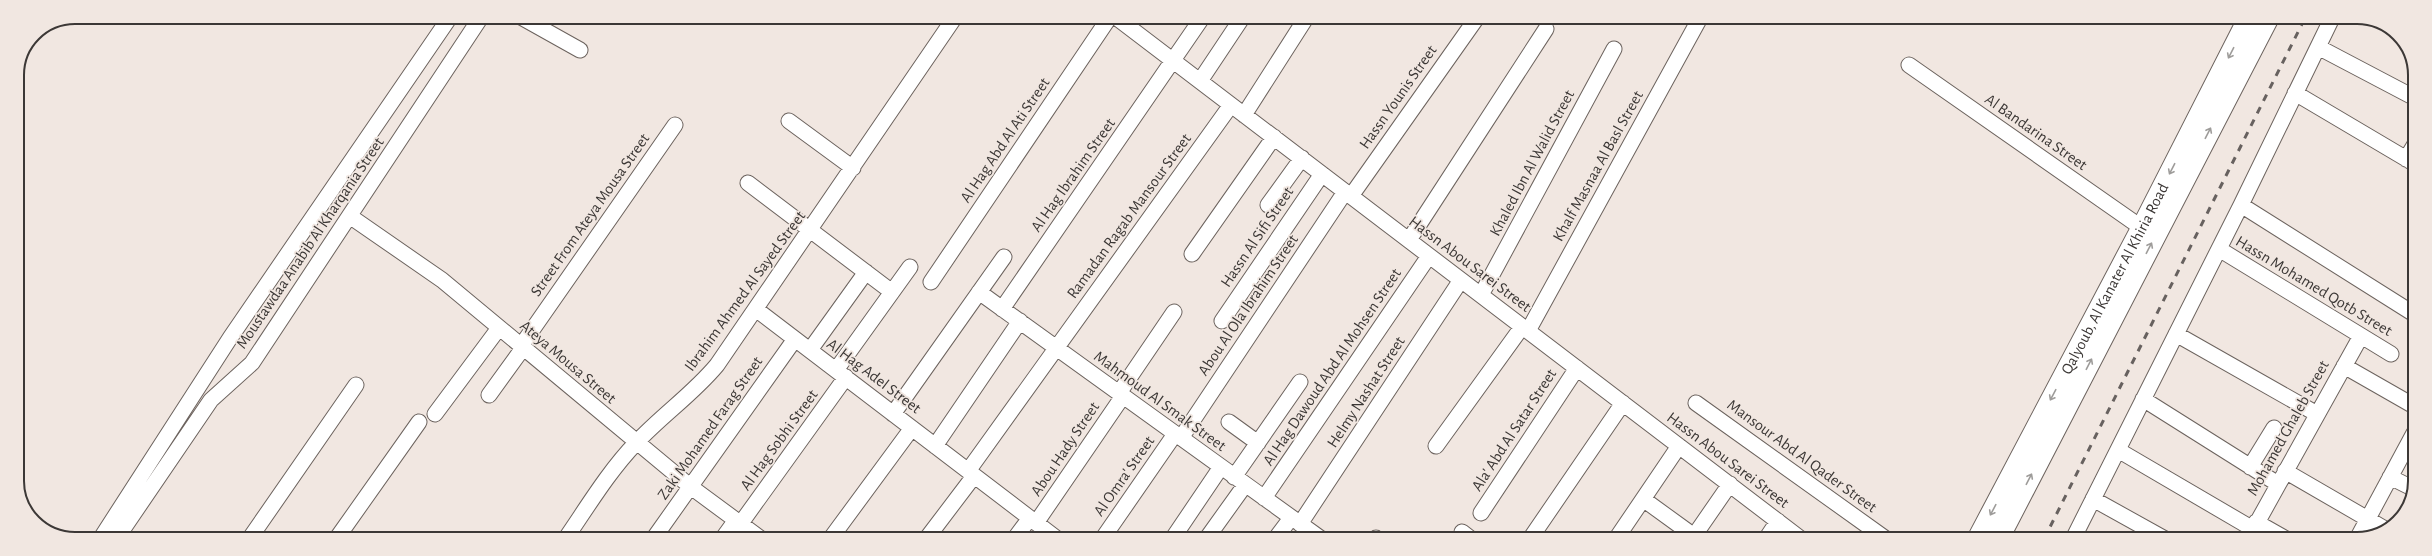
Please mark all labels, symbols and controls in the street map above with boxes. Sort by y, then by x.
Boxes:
street label: Hassn Younis Street [1356,42,1440,152]
one-way arrow [2227,47,2234,59]
street label: Al Hag Abd Al Ati Street [957,75,1053,205]
street label: Khaled Ibn Al Walid Street [1487,87,1577,239]
street label: Khalf Masnaa Al Basl Street [1550,88,1646,244]
street label: Al Bandarina Street [1982,91,2090,173]
street label: Al Hag Ibrahim Street [1028,115,1118,235]
one-way arrow [2205,127,2213,139]
street label: Street From Ateya Mousa Street [528,131,653,300]
street label: Ramadan Ragab Mansour Street [1064,131,1194,301]
street label: Moustawdaa Anabib Al Kharqania Street [233,134,387,352]
one-way arrow [2168,162,2175,174]
street label: Qalyoub, Al Kanater Al Khiria Road [2058,181,2171,377]
street label: Hassn Al Sifi Street [1218,184,1296,290]
street label: Ibrahim Ahmed Al Sayed Street [682,208,809,375]
street label: Hassn Abou Sarei Street [1406,213,1534,315]
street label: Abou Al Ola Ibrahim Street [1195,232,1301,378]
street label: Hassn Mohamed Qotb Street [2233,233,2395,340]
one-way arrow [2145,243,2153,255]
street label: Al Hag Dawoud Abd Al Mohsen Street [1260,266,1404,468]
street label: Ateya Mousa Street [516,317,619,407]
street label: Helmy Nashat Street [1324,334,1409,451]
street label: Al Hag Adel Street [824,336,924,416]
street label: Mahmoud Al Smak Street [1091,348,1229,454]
street label: Zaki Mohamed Farag Street [654,354,766,502]
one-way arrow [2086,358,2093,370]
street label: Mohamed Ghaleb Street [2244,358,2332,498]
street label: Ala' Abd Al Satar Street [1469,366,1559,494]
street label: Al Hag Sobhi Street [737,387,821,493]
one-way arrow [2049,389,2057,401]
street label: Mansour Abd Al Qader Street [1724,396,1880,516]
street label: Abou Hady Street [1028,399,1103,499]
street label: Hassn Abou Sarei Street [1664,409,1792,511]
street label: Al Omra' Street [1091,433,1157,519]
one-way arrow [2026,474,2033,486]
one-way arrow [1989,504,1996,516]

